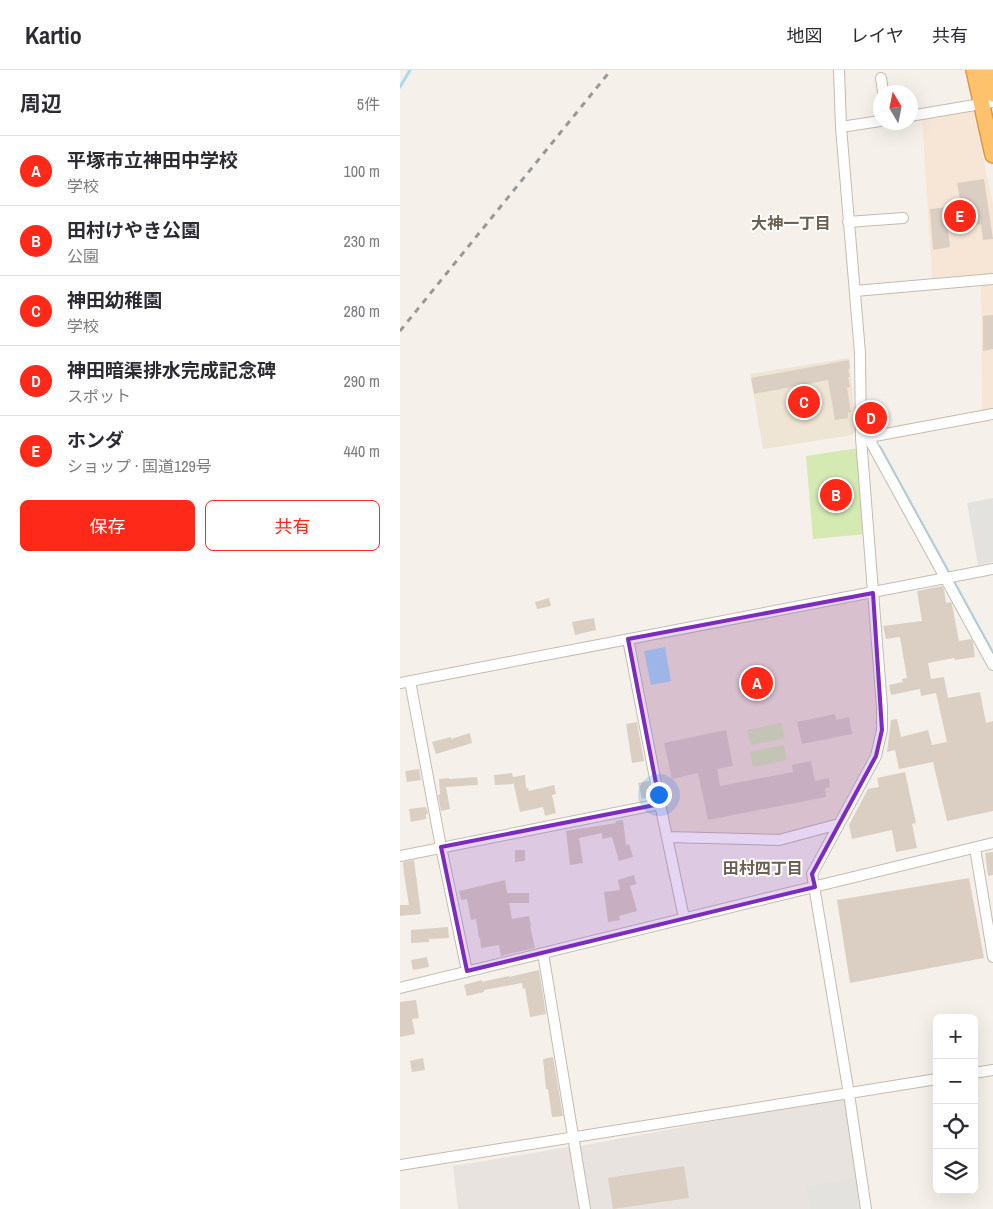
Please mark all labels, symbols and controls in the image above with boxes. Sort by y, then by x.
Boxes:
text: Kartio [25,19,82,51]
text: 地図 [787,23,823,48]
text: レイヤ [851,23,904,48]
text: 共有 [932,23,968,48]
north arrow [873,85,918,130]
text: 周辺 [20,89,62,118]
text: 5件 [357,93,380,115]
text: 平塚市立神田中学校 [67,147,238,173]
text: A [31,160,41,182]
text: 100 m [344,160,380,182]
text: 学校 [67,175,99,197]
pin: E [944,197,976,235]
district label: 大神一丁目 [751,212,831,234]
text: 田村けやき公園 [67,217,200,243]
text: B [31,230,41,252]
text: 230 m [344,230,380,252]
text: 公園 [67,245,99,267]
text: 神田幼稚園 [67,287,162,313]
text: C [31,300,41,322]
text: 280 m [344,300,380,322]
text: 学校 [67,315,99,337]
text: 神田暗渠排水完成記念碑 [67,357,276,383]
text: D [31,370,41,392]
text: 290 m [344,370,380,392]
pin: C [788,383,820,421]
text: スポット [67,385,131,407]
pin: D [855,399,887,437]
text: ホンダ [67,427,124,453]
text: E [32,440,40,462]
text: 440 m [344,440,380,462]
text: ショップ · 国道129号 [67,455,212,477]
pin: B [820,476,852,514]
button: 保存 [20,500,195,551]
button: 共有 [205,500,380,551]
pin: A [741,664,773,702]
your location [646,782,672,808]
district label: 田村四丁目 [723,857,803,879]
map controls [933,1014,978,1194]
button: + [933,1014,978,1059]
button: − [933,1059,978,1104]
button: locate [933,1104,978,1149]
button: layers [933,1149,978,1194]

